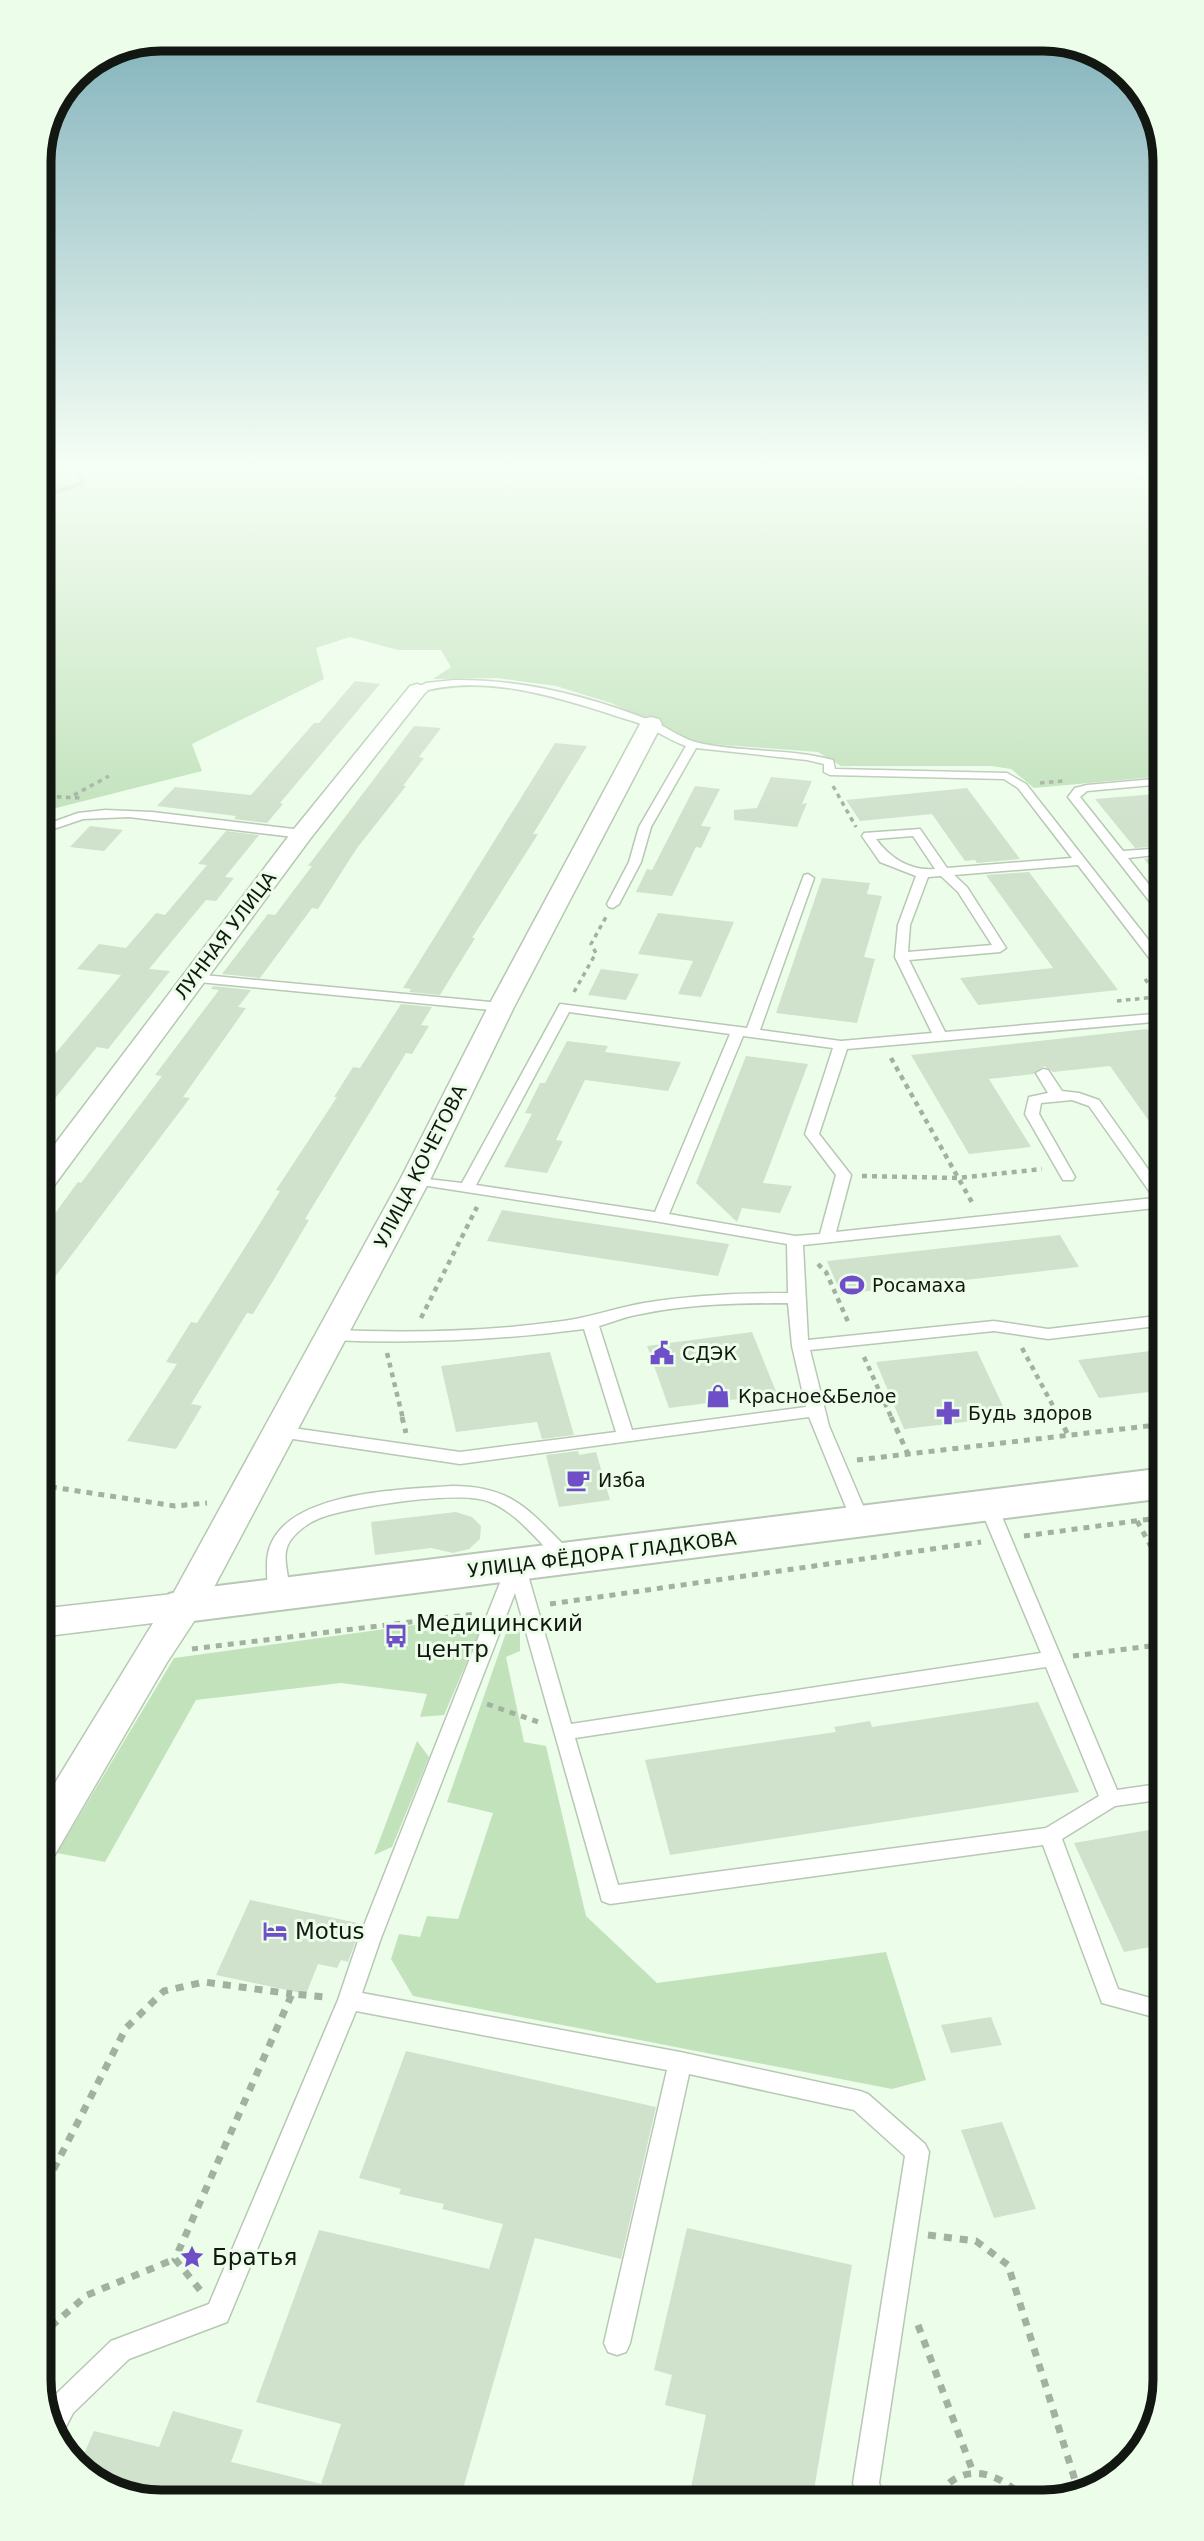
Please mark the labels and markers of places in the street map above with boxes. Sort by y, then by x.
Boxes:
sports icon: Росамаха [838,1271,866,1299]
place label: Росамаха [872,1274,966,1296]
public building icon: СДЭК [648,1339,676,1367]
place label: СДЭК [682,1342,737,1364]
shop icon: Красное&Белое [704,1382,732,1410]
place label: Красное&Белое [738,1385,896,1407]
pharmacy icon: Будь здоров [934,1399,962,1427]
place label: Будь здоров [968,1402,1092,1424]
cafe icon: Изба [564,1466,592,1494]
place label: Изба [598,1469,646,1491]
place label: Медицинский центр [416,1610,583,1662]
bus stop icon: Медицинский центр [382,1622,410,1650]
hotel icon: Motus [261,1917,289,1945]
place label: Motus [295,1918,365,1944]
place icon: Братья [178,2243,206,2271]
place label: Братья [212,2244,297,2270]

